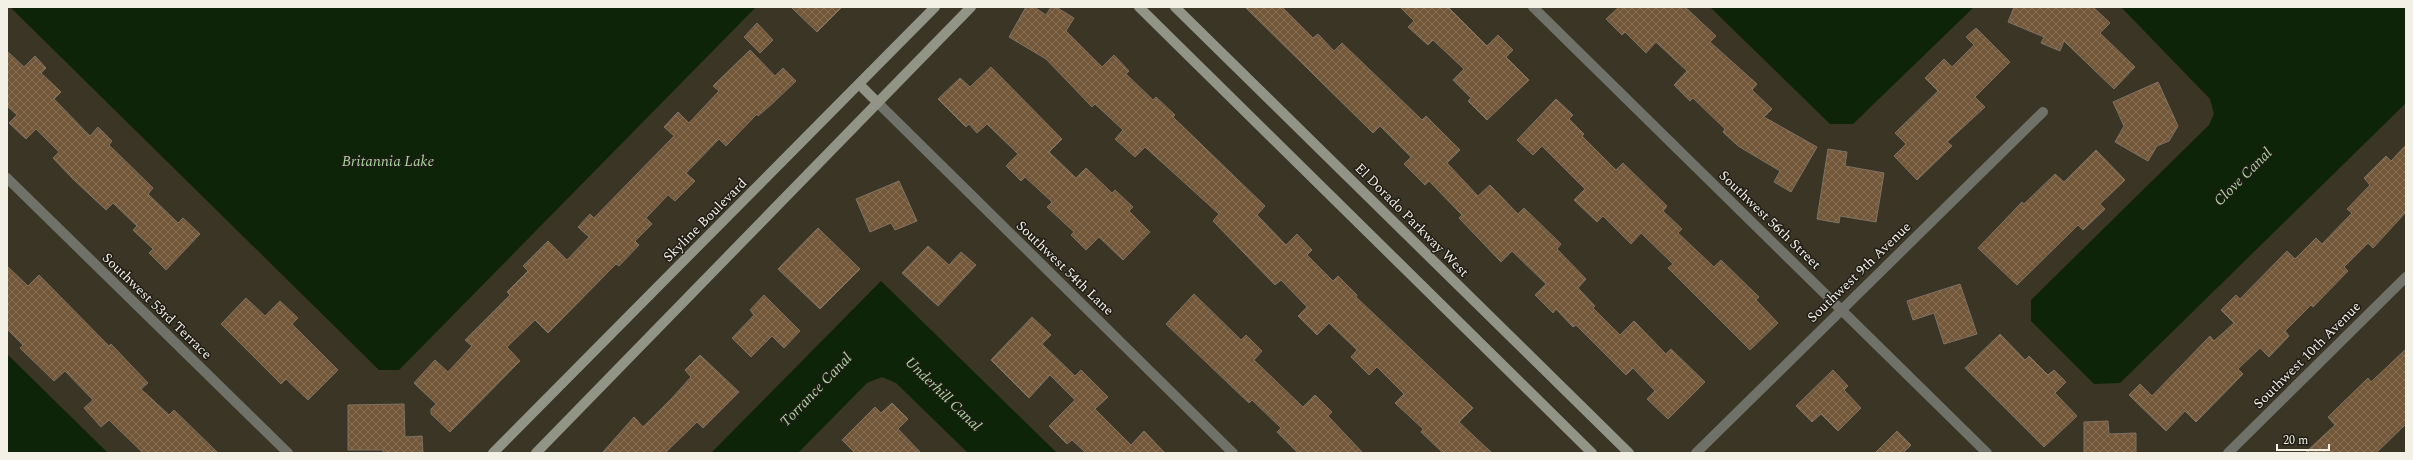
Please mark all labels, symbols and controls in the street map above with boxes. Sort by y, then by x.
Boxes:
water label: Clove Canal [2208,142,2278,212]
water label: Britannia Lake [342,150,435,173]
street label: El Dorado Parkway West [1350,158,1474,282]
street label: Southwest 56th Street [1714,166,1826,275]
street label: Skyline Boulevard [658,173,752,267]
street label: Southwest 54th Lane [1011,216,1119,321]
street label: Southwest 9th Avenue [1802,217,1916,327]
street label: Southwest 53rd Terrace [97,248,217,364]
street label: Southwest 10th Avenue [2248,296,2366,414]
water label: Torrance Canal [775,348,857,432]
water label: Underhill Canal [899,351,987,437]
scale bar [2277,426,2329,452]
text: 20 m [2283,431,2308,450]

